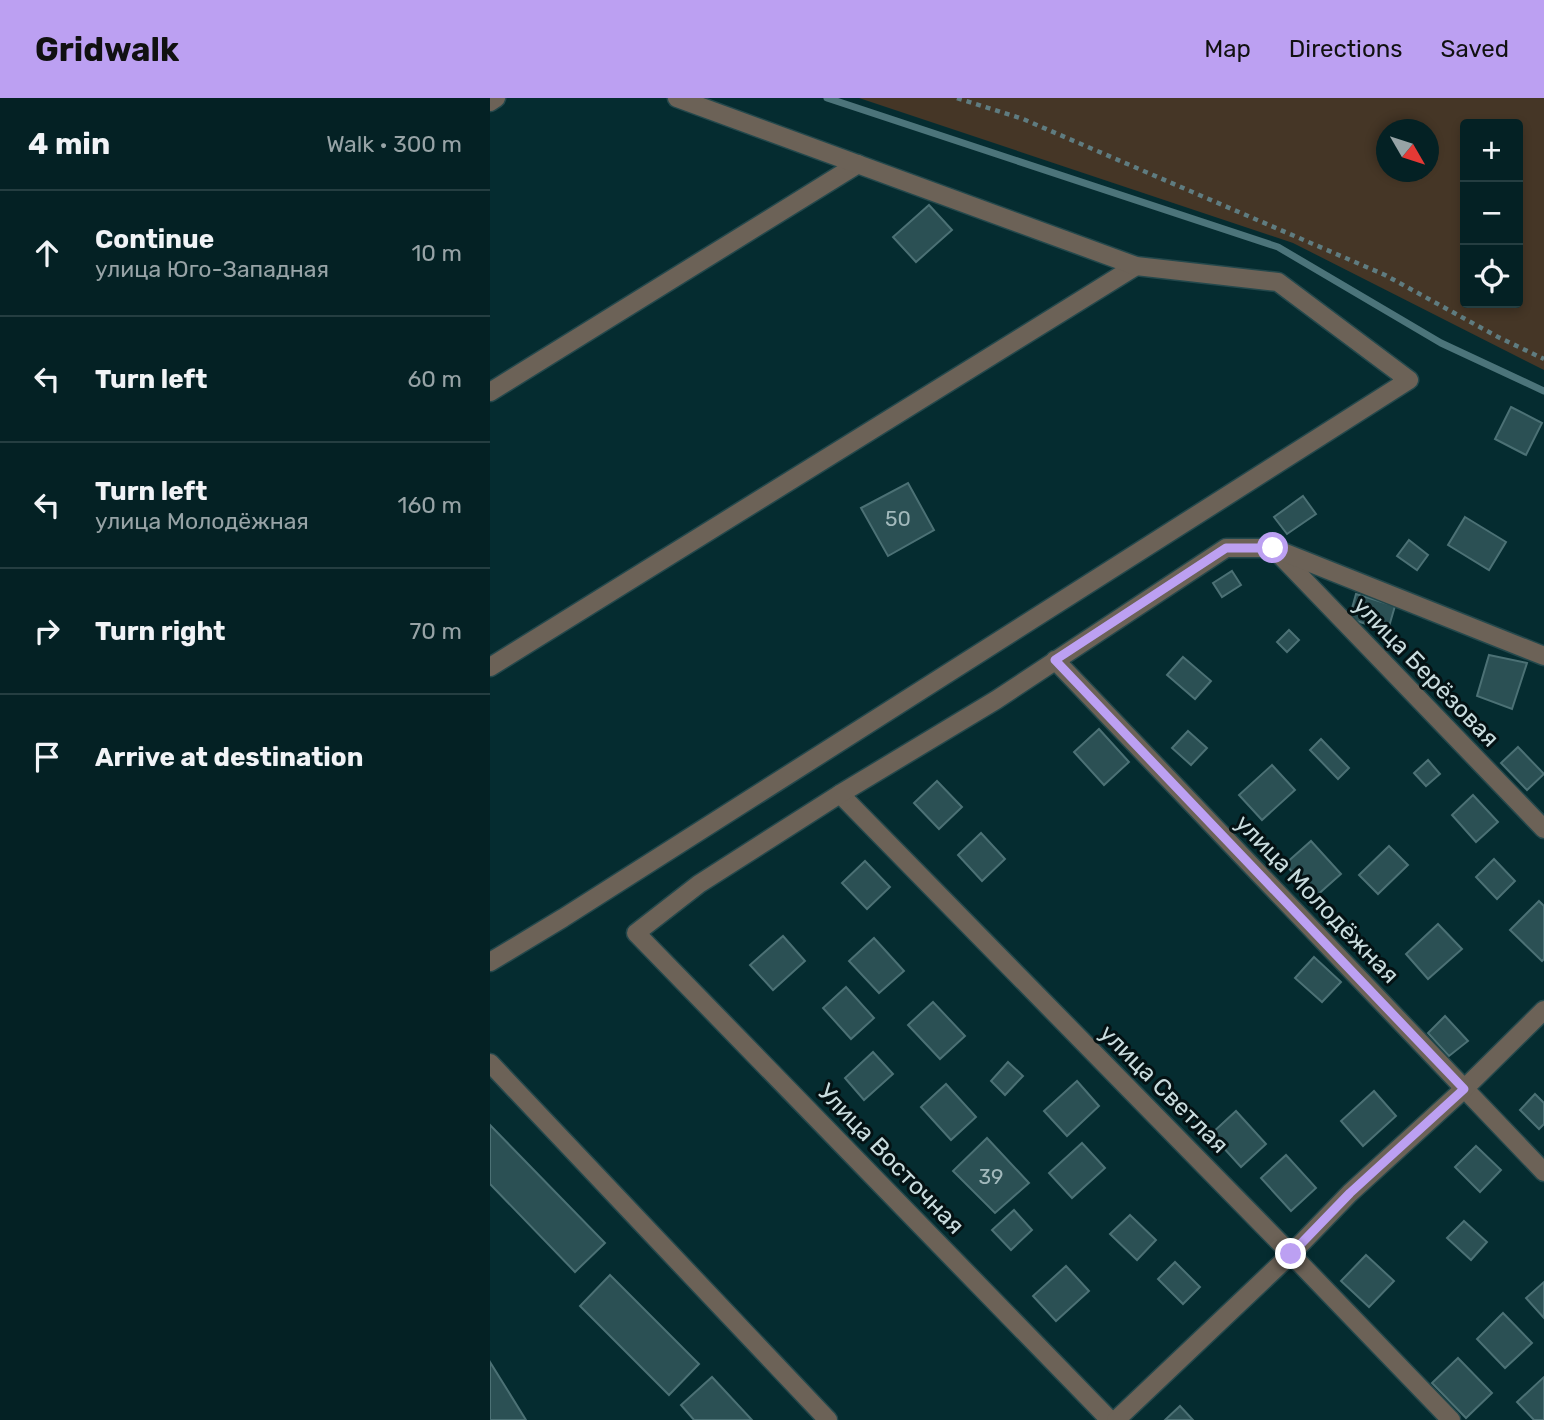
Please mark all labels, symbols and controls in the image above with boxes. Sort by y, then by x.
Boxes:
text: Gridwalk [35,30,179,69]
text: Map [1204,35,1251,63]
text: Directions [1289,35,1402,63]
text: Saved [1440,35,1509,63]
north arrow [1376,119,1439,182]
map controls [1460,119,1523,308]
button: + [1460,119,1523,182]
text: 4 min [28,126,110,162]
text: Walk · 300 m [326,130,462,158]
button: − [1460,182,1523,245]
text: Continue [95,224,214,255]
icon: ahead [28,234,66,272]
text: 10 m [411,239,462,267]
button: locate [1460,245,1523,308]
text: улица Юго-Западная [95,255,329,283]
icon: left [28,360,66,398]
text: Turn left [95,364,207,395]
text: 60 m [407,365,462,393]
text: Turn left [95,476,207,507]
icon: left [28,486,66,524]
text: 160 m [398,491,462,519]
house number: 50 [885,506,911,531]
text: улица Молодёжная [95,507,309,535]
route start [1257,532,1288,563]
street label: улица Берёзовая [1347,591,1505,753]
icon: right [28,612,66,650]
text: Turn right [95,616,225,647]
text: 70 m [410,617,462,645]
icon: arrive [28,738,66,776]
text: Arrive at destination [95,742,363,773]
street label: улица Молодёжная [1229,809,1405,989]
street label: улица Светлая [1094,1019,1234,1159]
street label: Улица Восточная [812,1078,970,1240]
house number: 39 [978,1164,1004,1189]
route end [1275,1238,1306,1269]

